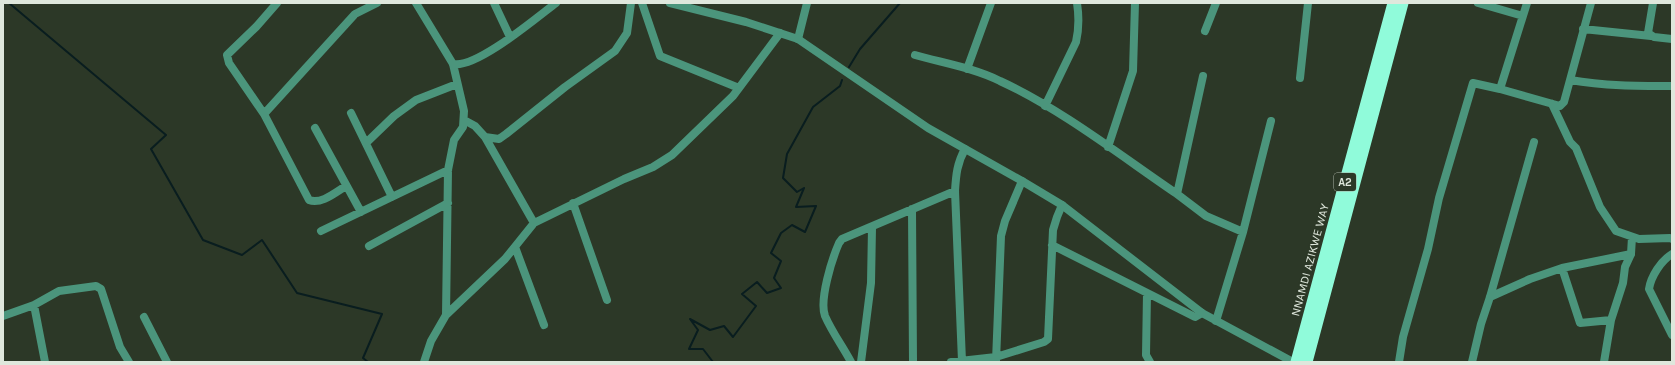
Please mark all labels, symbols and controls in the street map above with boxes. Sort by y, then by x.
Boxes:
road number: A2 [1334,173,1356,191]
street label: NNAMDI AZIKWE WAY [1288,202,1332,318]

